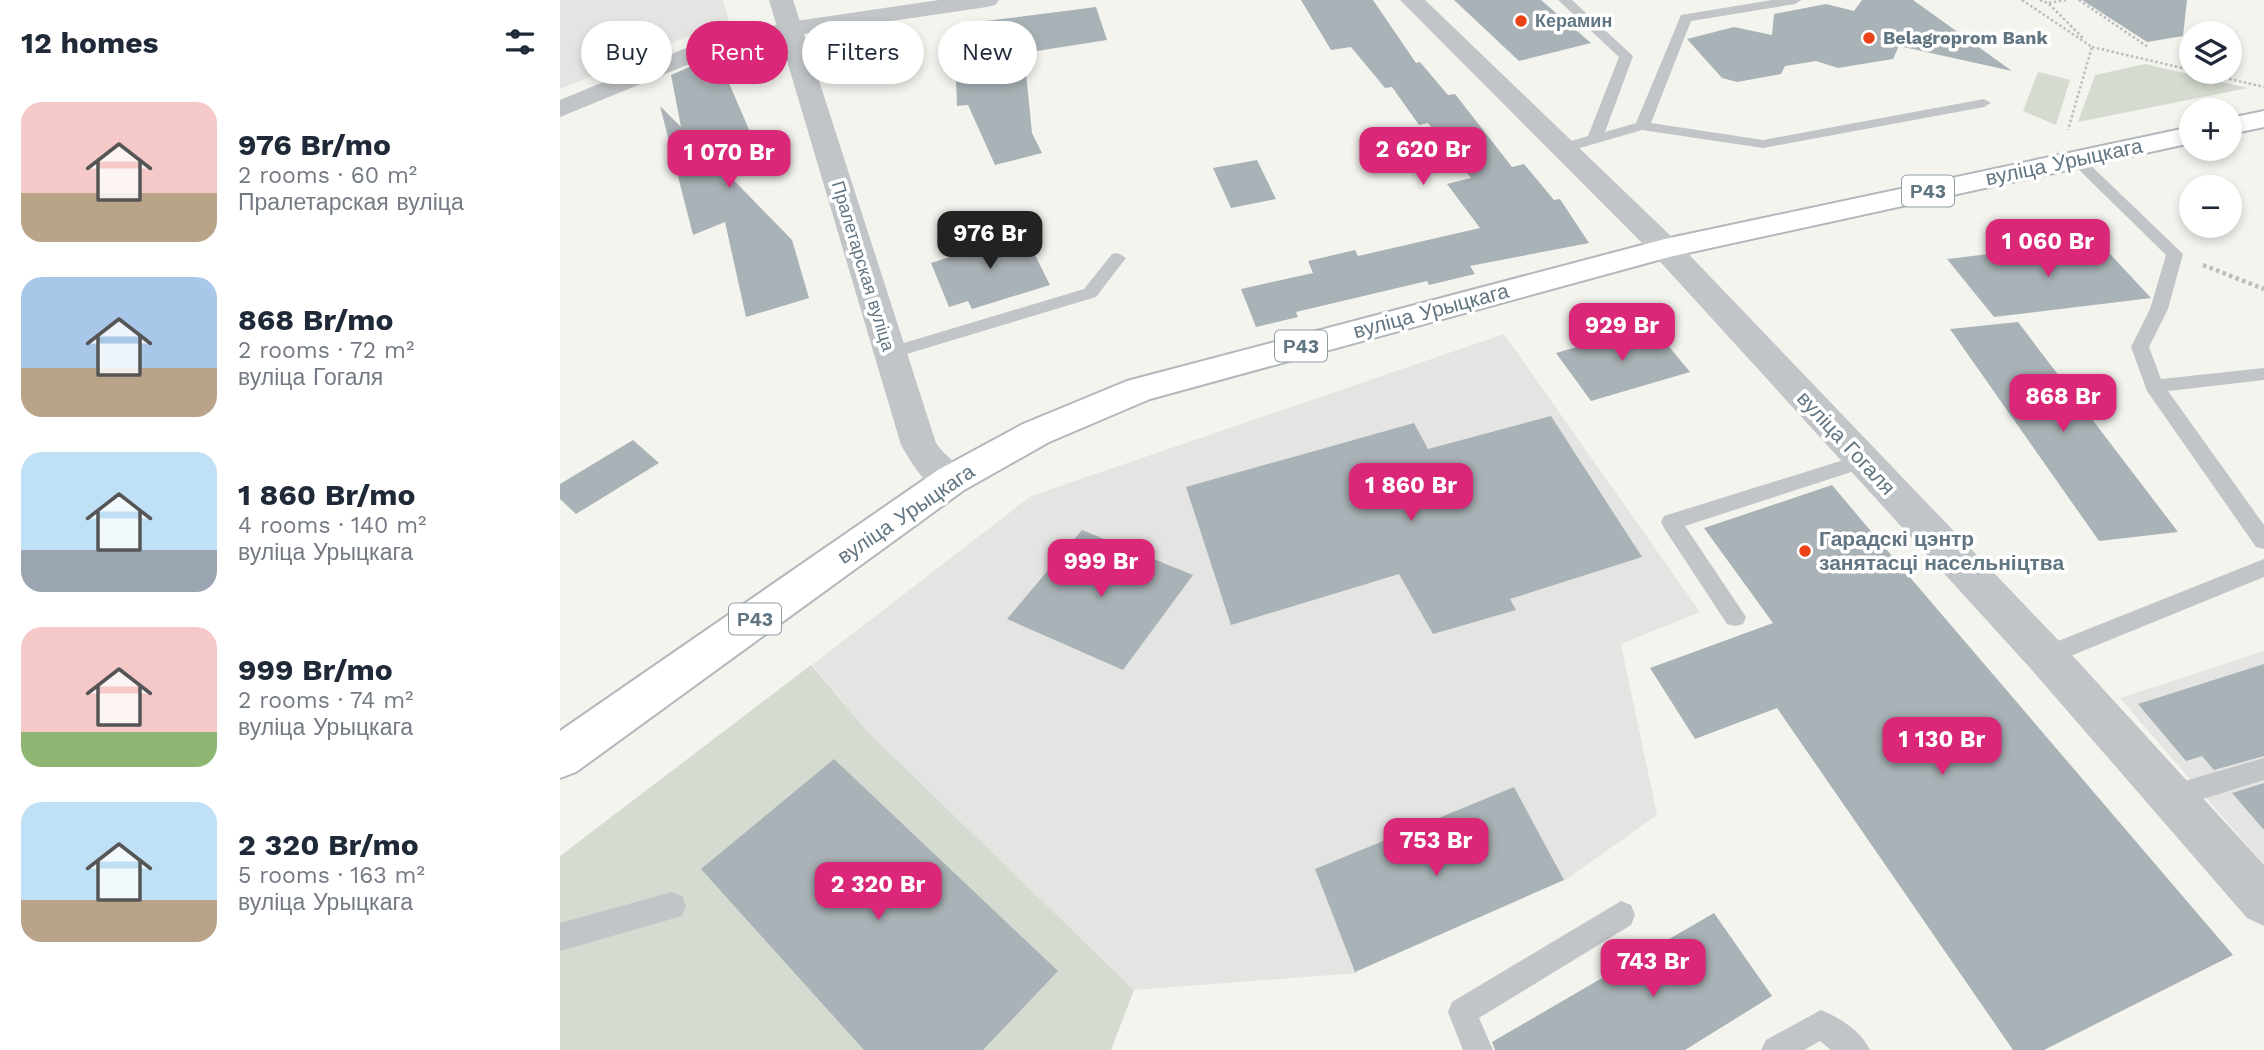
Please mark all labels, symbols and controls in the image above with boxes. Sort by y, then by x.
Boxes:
place label: Керамин [1535,10,1612,31]
marker: Керамин [1513,13,1529,29]
chip: Buy [581,21,672,84]
chip: Rent [686,21,788,84]
chip: Filters [802,21,924,84]
chip: New [938,21,1037,84]
map controls [2179,21,2242,238]
button: layers [2179,21,2242,84]
icon: filters [501,23,539,61]
text: 12 homes [21,25,159,60]
place label: Belagroprom Bank [1883,27,2048,48]
marker: Belagroprom Bank [1861,30,1877,46]
button: + [2179,98,2242,161]
text: 976 Br/mo [238,127,391,162]
pin: 2 620 Br [1351,128,1495,187]
icon: home [77,130,161,214]
pin: 1 070 Br [657,130,801,190]
street label: вуліца Урыцкага [1983,133,2145,190]
text: 2 620 Br [1375,136,1471,163]
text: 1 070 Br [683,139,775,166]
text: 2 rooms · 60 m² [238,162,417,189]
button: − [2179,175,2242,238]
road number: Р43 [1902,176,1954,206]
street label: Пралетарская вуліца [828,178,900,354]
text: Пралетарская вуліца [238,189,464,216]
pin: 976 Br [933,212,1047,271]
pin: 1 060 Br [1976,219,2120,279]
text: 976 Br [953,220,1027,247]
text: 1 060 Br [2002,228,2094,255]
street label: вуліца Урыцкага [1350,278,1512,343]
text: 868 Br/mo [238,302,393,337]
pin: 929 Br [1565,304,1679,363]
icon: home [77,305,161,389]
text: 929 Br [1585,312,1659,339]
road number: Р43 [1275,330,1327,362]
text: 2 rooms · 72 m² [238,337,414,364]
text: вуліца Гогаля [238,364,383,391]
pin: 868 Br [2006,374,2120,434]
text: 868 Br [2025,383,2101,410]
street label: вуліца Гогаля [1792,386,1901,500]
street label: вуліца Урыцкага [832,458,979,569]
pin: 1 860 Br [1339,463,1483,523]
text: 1 860 Br [1365,472,1457,499]
text: 1 860 Br/mo [238,477,415,512]
icon: home [77,480,161,564]
text: 4 rooms · 140 m² [238,512,426,539]
place label: Гарадскі цэнтр занятасці насельніцтва [1819,526,2064,575]
text: вуліца Урыцкага [238,539,413,566]
pin: 999 Br [1044,540,1158,599]
marker: Гарадскі цэнтр занятасці насельніцтва [1797,543,1813,559]
text: 999 Br [1064,548,1138,575]
road number: Р43 [729,604,781,634]
text: 999 Br/mo [238,652,393,687]
icon: home [77,655,161,739]
text: 2 rooms · 74 m² [238,687,413,714]
text: вуліца Урыцкага [238,714,413,741]
pin: 1 130 Br [1870,718,2014,777]
text: 1 130 Br [1899,726,1985,753]
pin: 753 Br [1379,818,1493,878]
text: 2 320 Br/mo [238,827,419,862]
text: 753 Br [1400,827,1472,854]
icon: home [77,830,161,914]
text: 5 rooms · 163 m² [238,862,425,889]
pin: 2 320 Br [806,862,950,922]
text: 2 320 Br [831,871,925,898]
text: вуліца Урыцкага [238,889,413,916]
pin: 743 Br [1596,940,1710,999]
text: 743 Br [1617,948,1689,975]

